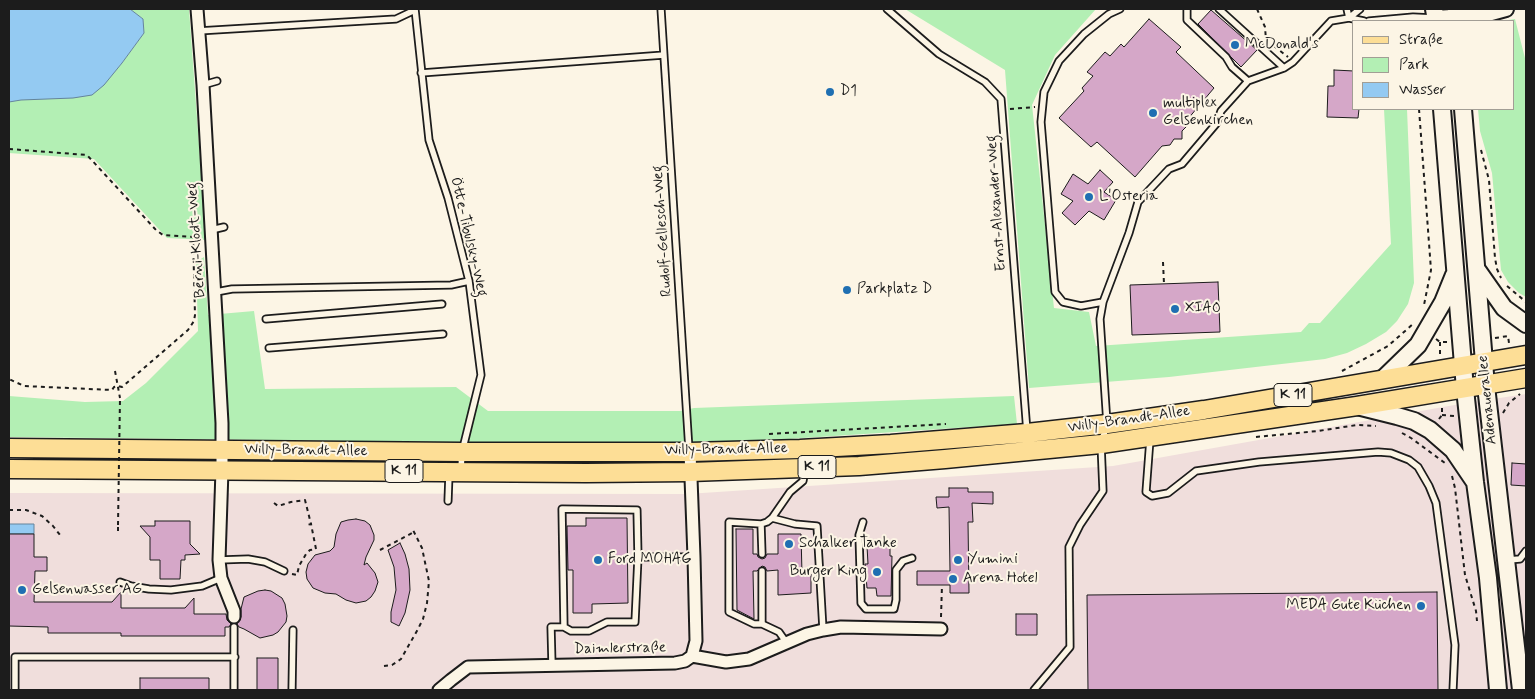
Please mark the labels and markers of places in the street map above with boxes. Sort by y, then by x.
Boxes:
place label: McDonald's [1245,36,1319,54]
marker: McDonald's [1229,39,1241,51]
place label: D1 [840,83,857,101]
marker: D1 [824,86,836,98]
place label: multiplex Gelsenkirchen [1163,95,1253,130]
marker: multiplex Gelsenkirchen [1147,107,1159,119]
place label: L'Osteria [1099,188,1158,206]
marker: L'Osteria [1083,191,1095,203]
place label: Parkplatz D [857,281,932,299]
marker: Parkplatz D [841,284,853,296]
place label: XIAO [1185,300,1221,318]
marker: XIAO [1169,303,1181,315]
place label: Schalker Tanke [799,535,897,553]
marker: Schalker Tanke [783,538,795,550]
place label: Ford MOHAG [608,551,692,569]
place label: Yumini [968,551,1018,569]
marker: Ford MOHAG [592,554,604,566]
marker: Yumini [952,554,964,566]
place label: Burger King [790,563,867,581]
marker: Burger King [871,566,883,578]
place label: Arena Hotel [963,570,1037,588]
marker: Arena Hotel [947,573,959,585]
place label: Gelsenwasser AG [32,581,142,599]
marker: Gelsenwasser AG [16,584,28,596]
place label: MEDA Gute Küchen [1286,597,1411,615]
marker: MEDA Gute Küchen [1415,600,1427,612]

